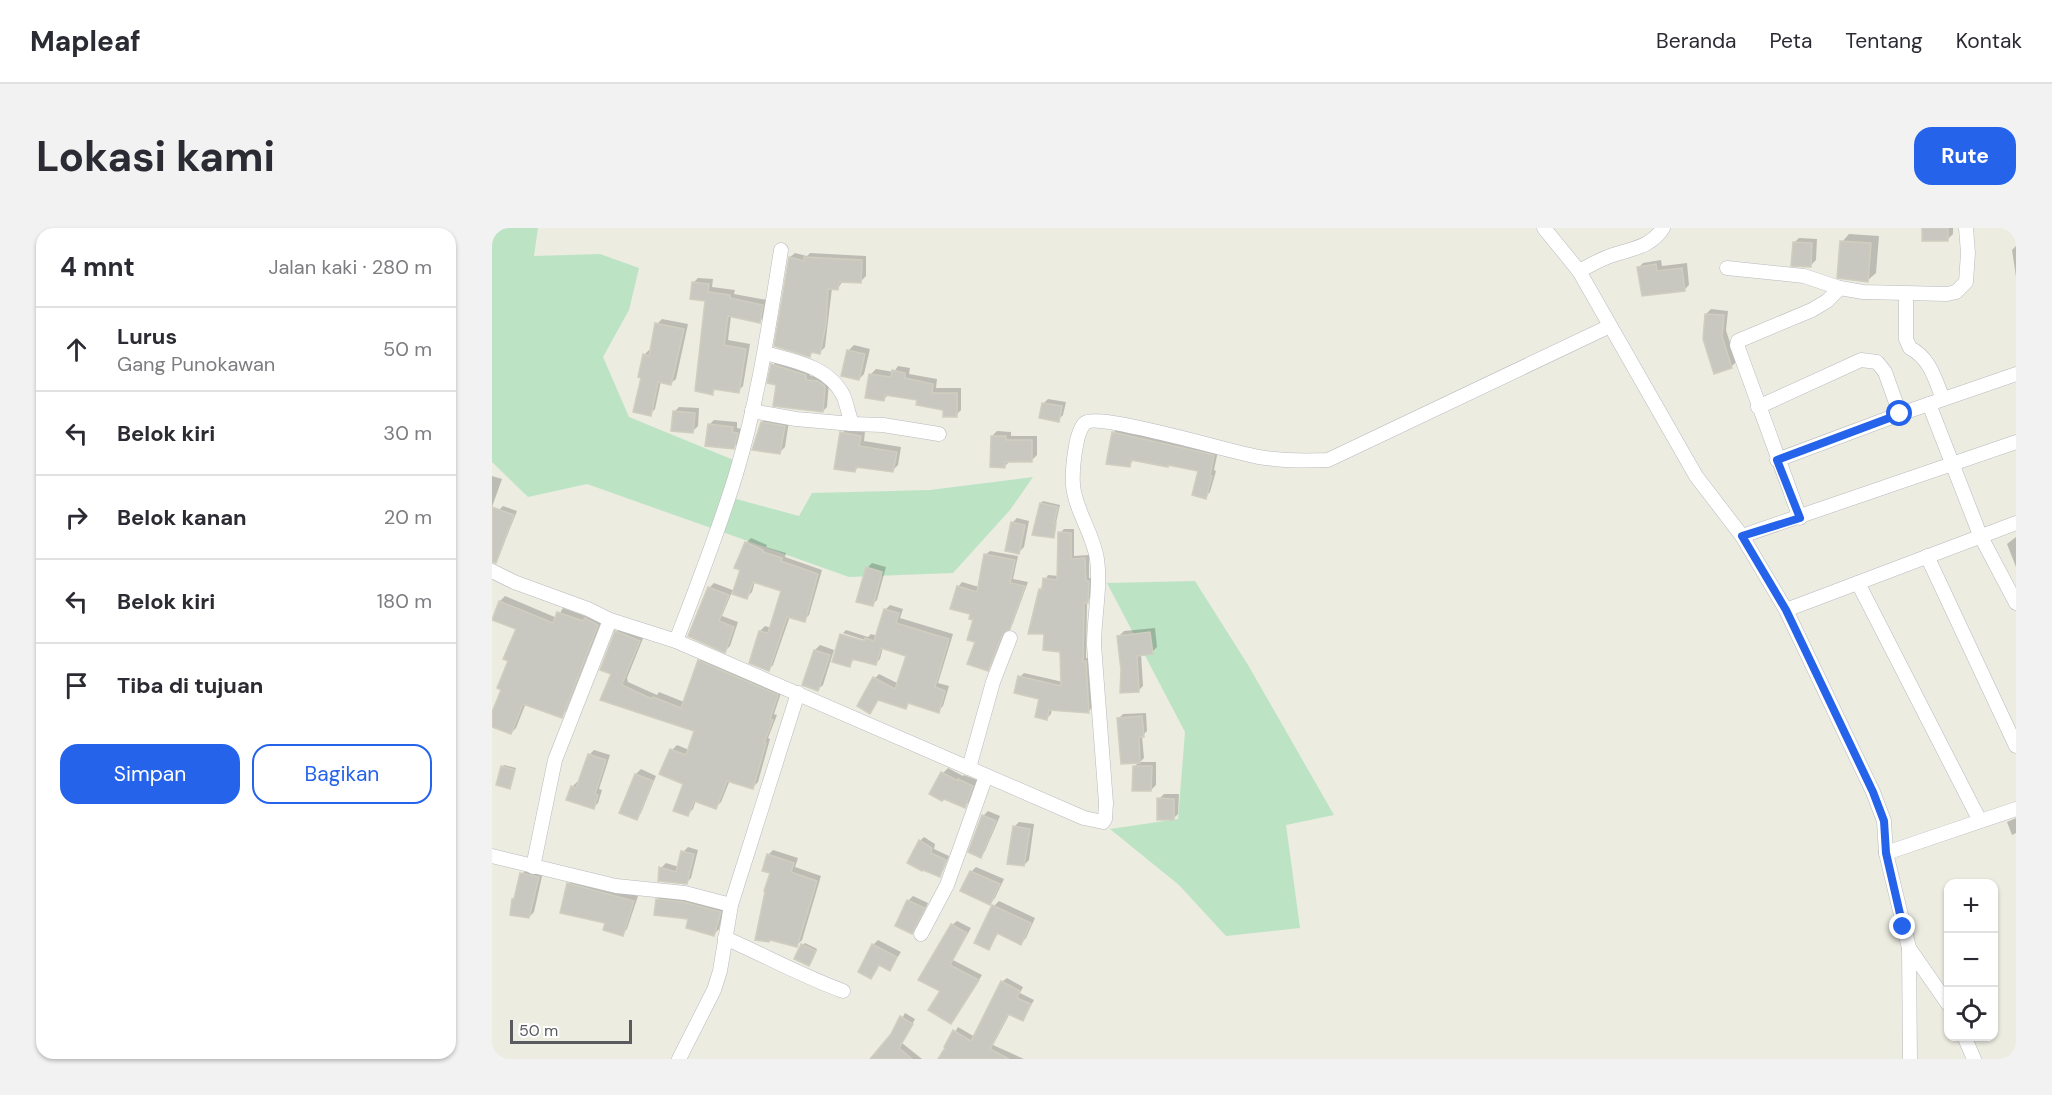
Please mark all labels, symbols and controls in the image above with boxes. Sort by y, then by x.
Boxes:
text: Mapleaf [30,23,141,60]
text: Beranda [1656,27,1737,55]
text: Peta [1770,27,1812,55]
text: Tentang [1845,27,1923,55]
text: Kontak [1956,27,2022,55]
button: Rute [1914,127,2016,185]
text: Lokasi kami [36,129,275,184]
text: 4 mnt [60,250,135,284]
text: Jalan kaki · 280 m [268,254,432,280]
text: Lurus [117,322,177,351]
icon: ahead [60,333,93,366]
text: 50 m [383,336,432,362]
text: Gang Punokawan [117,351,275,377]
route start [1886,400,1912,426]
icon: left [60,417,93,450]
text: Belok kiri [117,419,215,448]
text: 30 m [383,420,432,446]
icon: right [60,501,93,534]
text: Belok kanan [117,503,247,532]
text: 20 m [384,504,432,530]
icon: left [60,585,93,618]
text: Belok kiri [117,587,215,616]
text: 180 m [377,588,432,614]
icon: arrive [60,669,93,702]
text: Tiba di tujuan [117,671,263,700]
button: Simpan [60,744,240,804]
button: Bagikan [252,744,432,804]
map controls [1944,879,1998,1041]
button: + [1944,879,1998,933]
route end [1889,913,1915,939]
button: − [1944,933,1998,987]
button: locate [1944,987,1998,1041]
scale bar [510,1017,632,1044]
text: 50 m [519,1020,558,1041]

